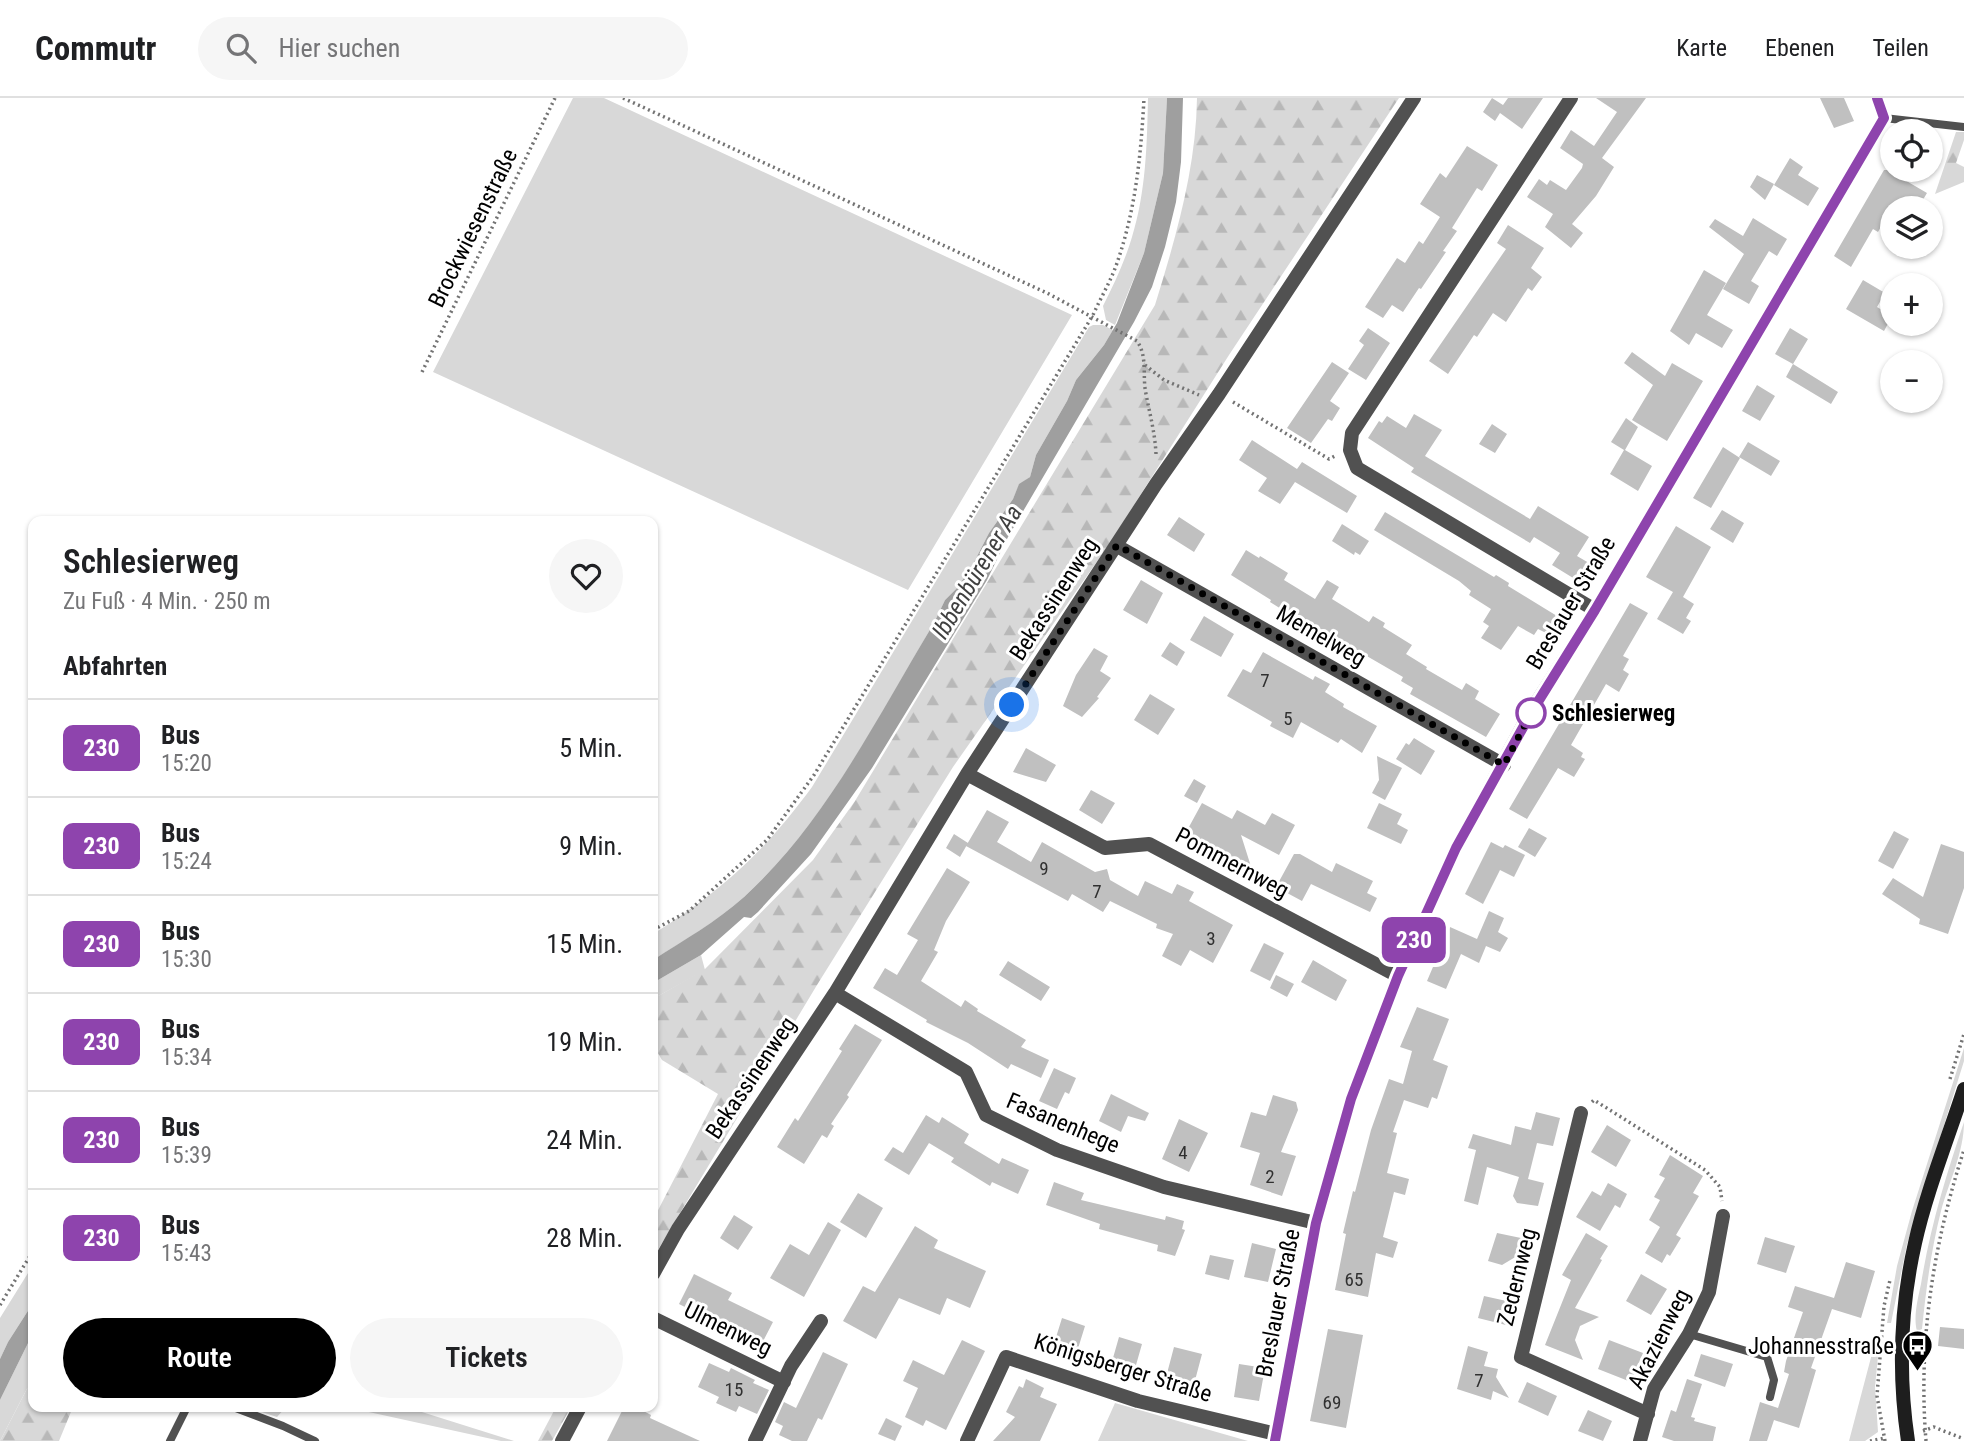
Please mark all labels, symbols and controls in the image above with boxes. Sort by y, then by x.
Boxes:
search box [198,17,688,80]
text: Commutr [35,29,156,68]
icon: search [222,29,260,67]
text: Hier suchen [278,33,400,63]
text: Karte [1676,34,1727,62]
text: Ebenen [1765,34,1835,62]
text: Teilen [1873,34,1929,62]
map controls [1880,119,1943,413]
button: locate [1880,119,1943,182]
street label: Brockwiesenstraße [423,144,523,312]
button: layers [1880,196,1943,259]
button: + [1880,273,1943,336]
button: − [1880,350,1943,413]
water label: Ibbenbürener Aa [926,500,1028,644]
street label: Bekassinenweg [1004,532,1104,666]
street label: Breslauer Straße [1521,532,1621,674]
button: heart [549,539,623,613]
text: Schlesierweg [63,542,239,581]
text: Zu Fuß · 4 Min. · 250 m [63,588,271,615]
street label: Memelweg [1272,600,1370,672]
text: Abfahrten [63,651,167,681]
house number: 7 [1260,669,1270,692]
your location [994,687,1029,722]
marker: Schlesierweg [1516,698,1546,728]
place label: Schlesierweg [1552,700,1675,727]
house number: 5 [1283,707,1293,730]
text: Bus [161,720,200,750]
text: 5 Min. [559,733,623,763]
text: 230 [83,734,120,762]
text: 15:20 [161,750,212,777]
text: Bus [161,818,200,848]
street label: Pommernweg [1171,822,1293,904]
text: 9 Min. [559,831,623,861]
text: 230 [83,832,120,860]
text: 15:24 [161,848,212,875]
house number: 9 [1039,857,1049,880]
house number: 7 [1092,880,1102,903]
text: Bus [161,916,200,946]
line badge: 230 [1374,917,1454,963]
text: 230 [1396,926,1432,954]
house number: 3 [1206,927,1216,950]
text: 15 Min. [546,929,623,959]
text: 230 [83,930,120,958]
text: 15:30 [161,946,212,973]
street label: Bekassinenweg [700,1012,802,1144]
text: Bus [161,1014,200,1044]
text: 19 Min. [546,1027,623,1057]
text: 230 [83,1028,120,1056]
text: 15:34 [161,1044,212,1071]
street label: Fasanenhege [1002,1087,1124,1159]
text: Bus [161,1112,200,1142]
text: 24 Min. [546,1125,623,1155]
text: 230 [83,1126,120,1154]
house number: 4 [1178,1141,1188,1164]
text: 15:39 [161,1142,212,1169]
house number: 2 [1265,1165,1275,1188]
text: Bus [161,1210,200,1240]
text: 28 Min. [546,1223,623,1253]
text: 230 [83,1224,120,1252]
street label: Zedernweg [1492,1225,1542,1329]
street label: Breslauer Straße [1250,1227,1306,1379]
text: 15:43 [161,1240,212,1267]
house number: 65 [1345,1268,1363,1291]
street label: Akazienweg [1622,1284,1696,1394]
street label: Ulmenweg [680,1296,776,1362]
button: Route [63,1318,336,1398]
button: Tickets [350,1318,623,1398]
street label: Königsberger Straße [1031,1328,1215,1408]
bus stop icon: Johannesstraße [1900,1329,1934,1373]
place label: Johannesstraße [1748,1333,1894,1360]
house number: 7 [1474,1369,1484,1392]
house number: 15 [725,1378,743,1401]
house number: 69 [1323,1391,1341,1414]

